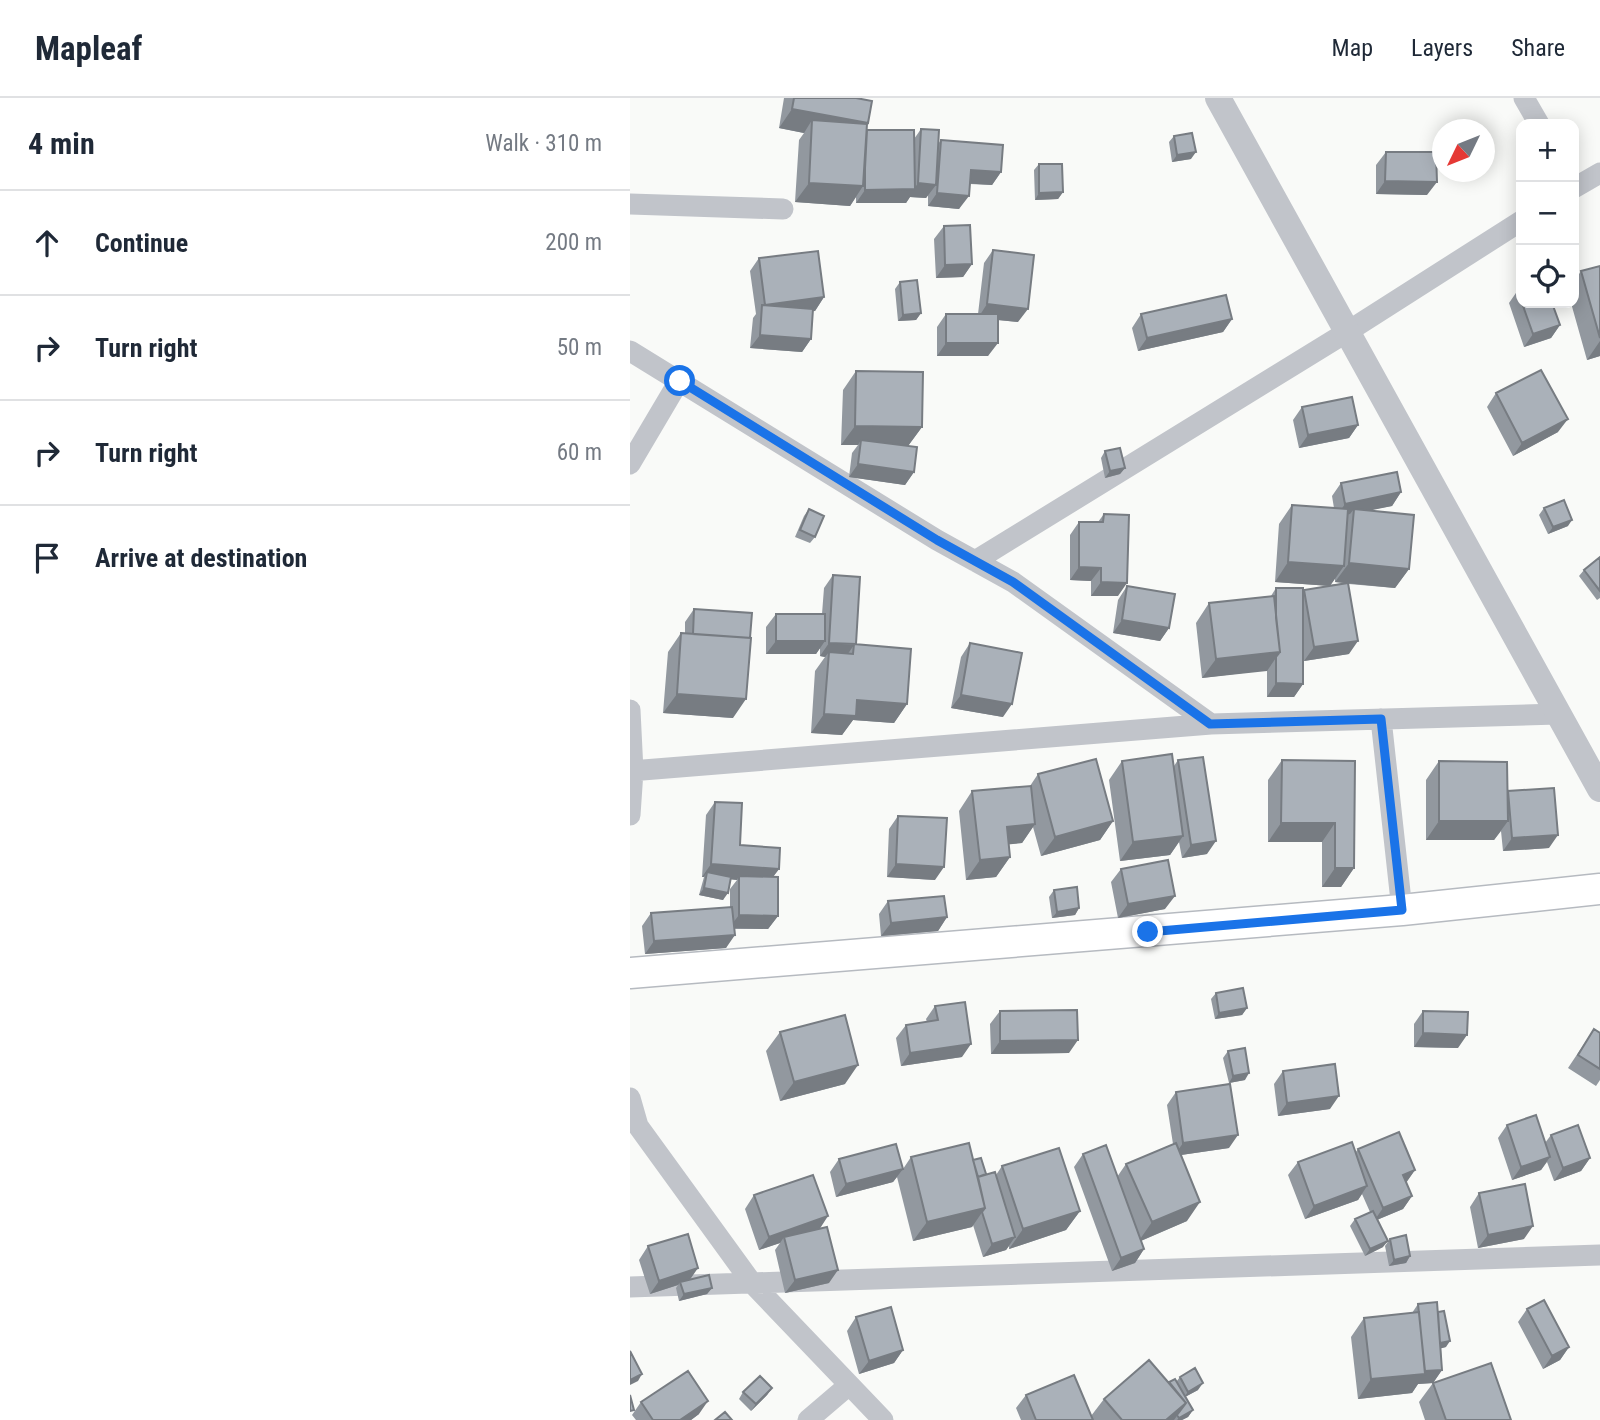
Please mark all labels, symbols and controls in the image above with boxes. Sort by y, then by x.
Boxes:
text: Mapleaf [35,29,142,68]
text: Map [1332,34,1373,62]
text: Layers [1411,34,1473,62]
text: Share [1511,34,1565,62]
north arrow [1432,119,1495,182]
map controls [1516,119,1579,308]
button: + [1516,119,1579,182]
text: 4 min [28,126,95,161]
text: Walk · 310 m [485,130,602,157]
button: − [1516,182,1579,245]
icon: ahead [28,224,66,262]
text: Continue [95,228,188,258]
text: 200 m [545,229,602,256]
button: locate [1516,245,1579,308]
icon: right [28,329,66,367]
text: Turn right [95,333,197,363]
text: 50 m [557,334,602,361]
route start [664,365,695,396]
icon: right [28,434,66,472]
text: Turn right [95,438,197,468]
text: 60 m [557,439,602,466]
icon: arrive [28,539,66,577]
text: Arrive at destination [95,543,307,573]
route end [1132,916,1163,947]

